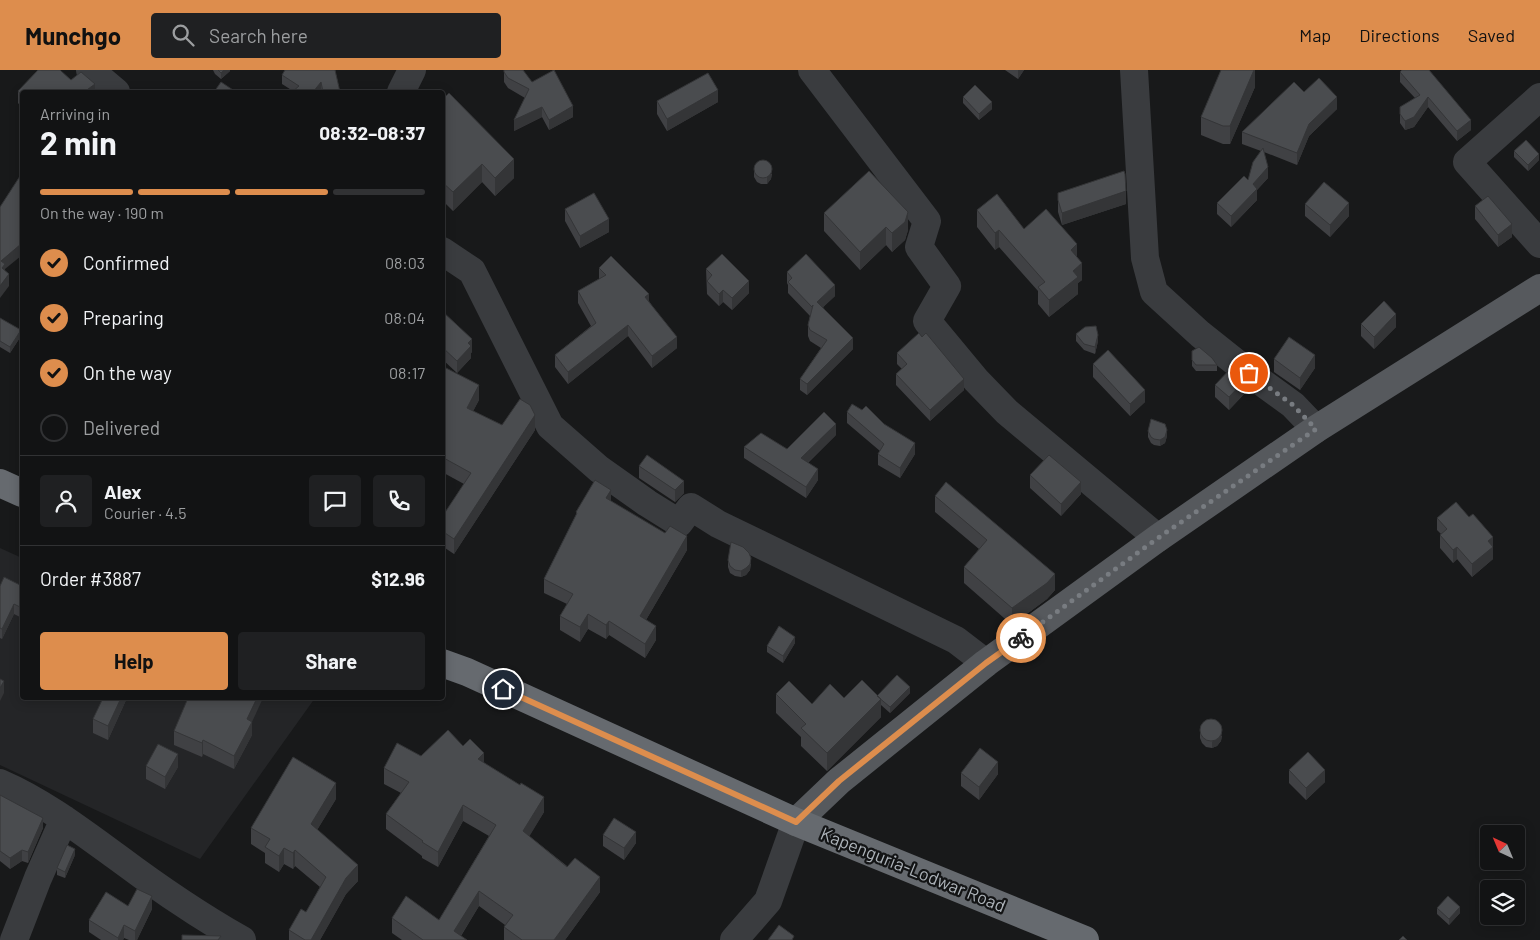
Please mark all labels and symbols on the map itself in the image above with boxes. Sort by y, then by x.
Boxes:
pin [1228,352,1270,394]
courier [996,613,1046,663]
pin [482,668,524,710]
street label: Kapenguria-Lodwar Road [818,822,1009,916]
north arrow [1480,825,1525,870]

